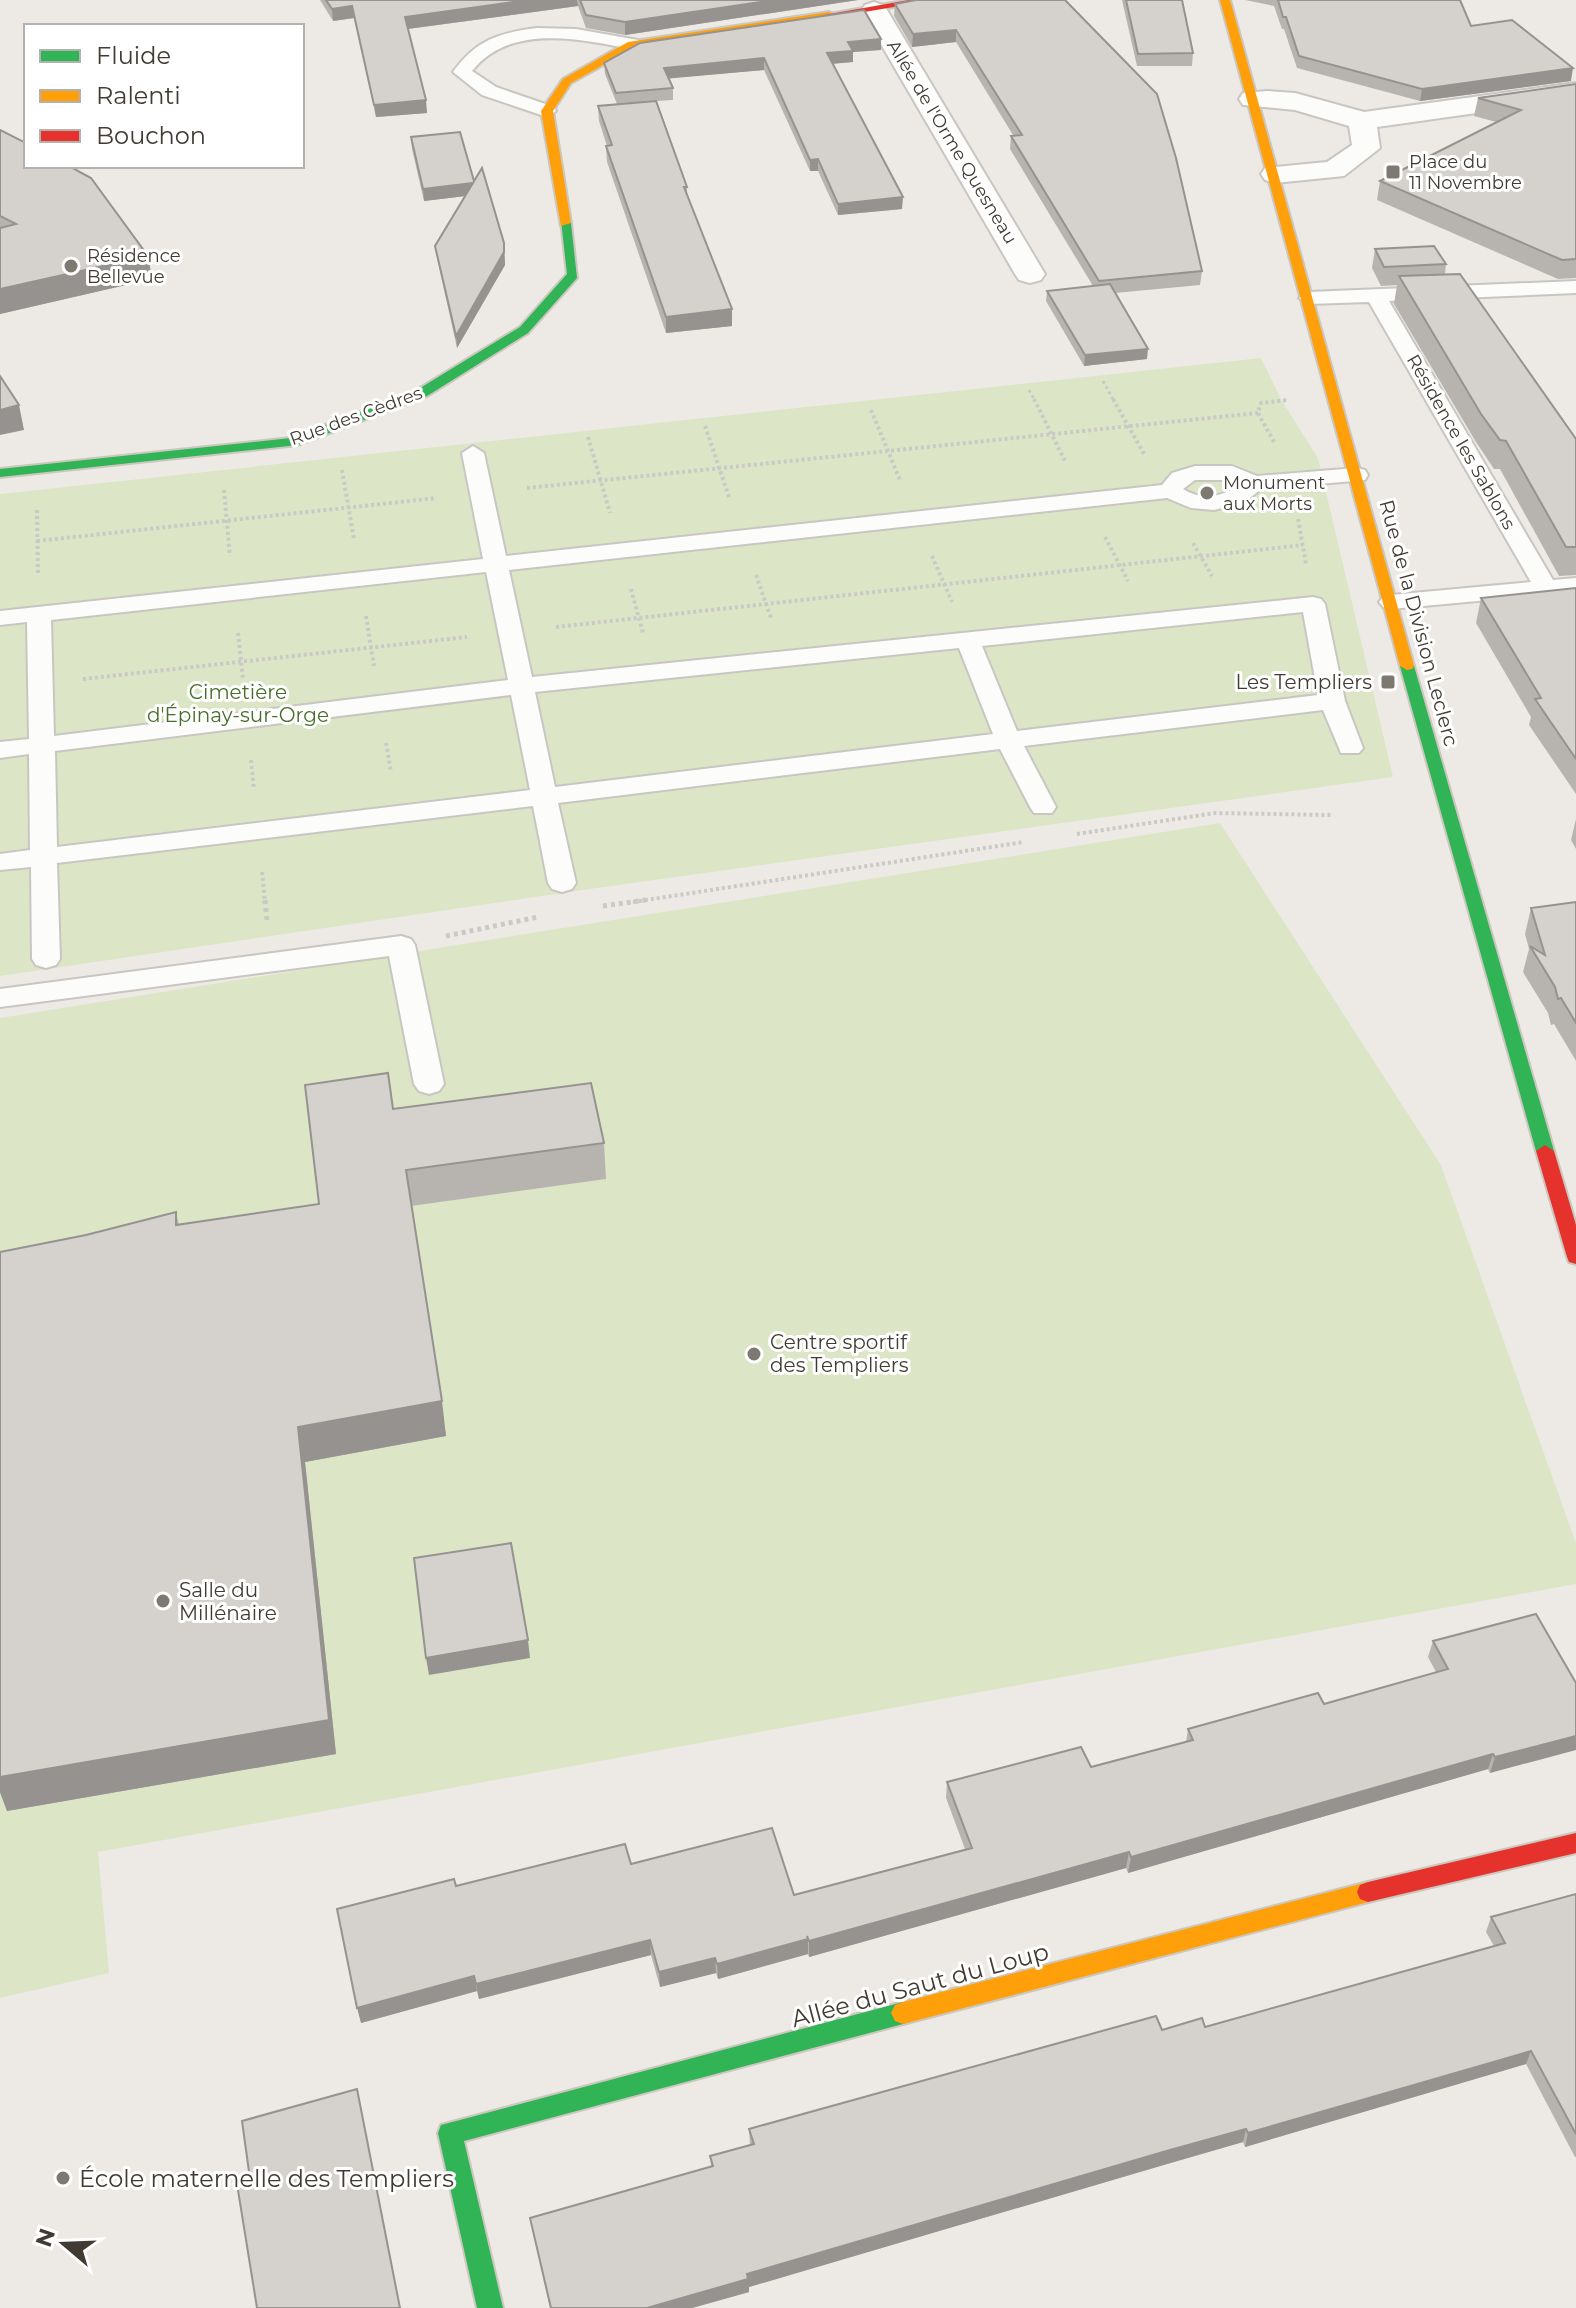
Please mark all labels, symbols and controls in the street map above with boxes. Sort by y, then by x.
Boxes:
legend [24,24,304,168]
street label: Allée de l'Orme Quesneau [882,36,1022,248]
text: Fluide [96,41,171,70]
text: Ralenti [96,81,181,110]
text: Bouchon [96,121,206,150]
place label: Place du 11 Novembre [1409,151,1522,194]
marker: Place du 11 Novembre [1384,163,1402,181]
place label: Résidence Bellevue [87,245,181,288]
marker: Résidence Bellevue [62,257,80,275]
street label: Résidence les Sablons [1402,351,1520,534]
street label: Rue des Cèdres [287,382,425,450]
place label: Monument aux Morts [1223,472,1325,515]
marker: Monument aux Morts [1198,484,1216,502]
street label: Rue de la Division Leclerc [1374,497,1464,749]
place label: Les Templiers [1235,670,1372,694]
marker: Les Templiers [1379,673,1397,691]
park label: Cimetière d'Épinay-sur-Orge [147,680,329,727]
place label: Centre sportif des Templiers [770,1330,909,1377]
marker: Centre sportif des Templiers [745,1345,763,1363]
place label: Salle du Millénaire [179,1578,277,1625]
marker: Salle du Millénaire [154,1592,172,1610]
street label: Allée du Saut du Loup [788,1937,1052,2033]
place label: École maternelle des Templiers [79,2164,454,2193]
marker: École maternelle des Templiers [54,2169,72,2187]
north arrow [24,2204,104,2284]
text: N [30,2225,61,2250]

